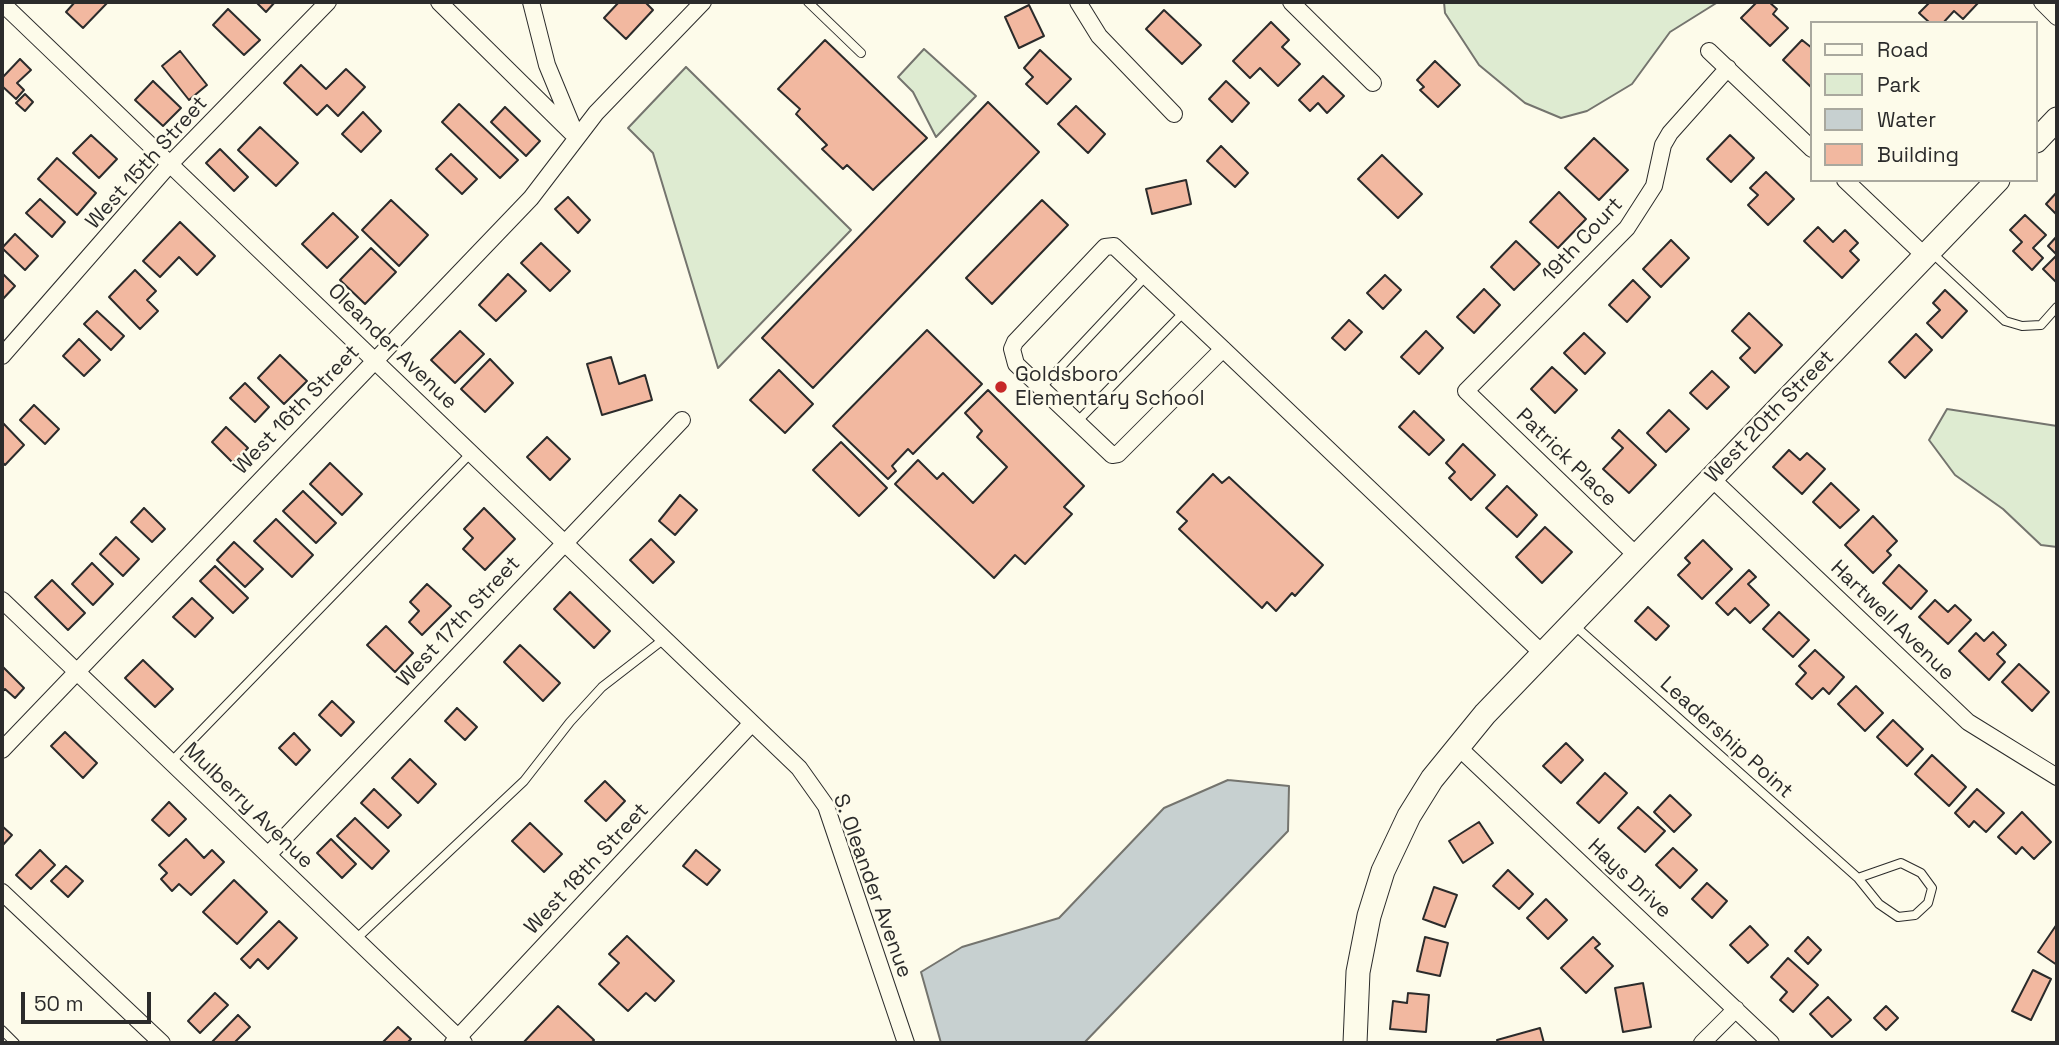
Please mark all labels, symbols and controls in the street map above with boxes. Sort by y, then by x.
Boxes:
legend [1811,21,2038,182]
text: Road [1877,36,1929,63]
text: Park [1877,71,1921,98]
street label: West 15th Street [81,91,213,235]
text: Water [1877,106,1936,133]
text: Building [1877,141,1959,168]
street label: 19th Court [1537,192,1629,288]
street label: Oleander Avenue [322,279,462,415]
street label: West 16th Street [229,340,365,480]
street label: West 20th Street [1700,345,1840,489]
place label: Goldsboro Elementary School [1015,362,1205,412]
marker: Goldsboro Elementary School [993,379,1009,395]
street label: Patrick Place [1510,404,1622,512]
street label: West 17th Street [392,552,526,692]
street label: Hartwell Avenue [1825,556,1959,686]
street label: Leadership Point [1654,672,1798,804]
street label: Mulberry Avenue [178,738,318,874]
street label: S. Oleander Avenue [827,791,917,981]
street label: West 18th Street [520,798,654,940]
street label: Hays Drive [1582,834,1676,924]
scale bar [24,978,154,1022]
text: 50 m [34,990,84,1017]

